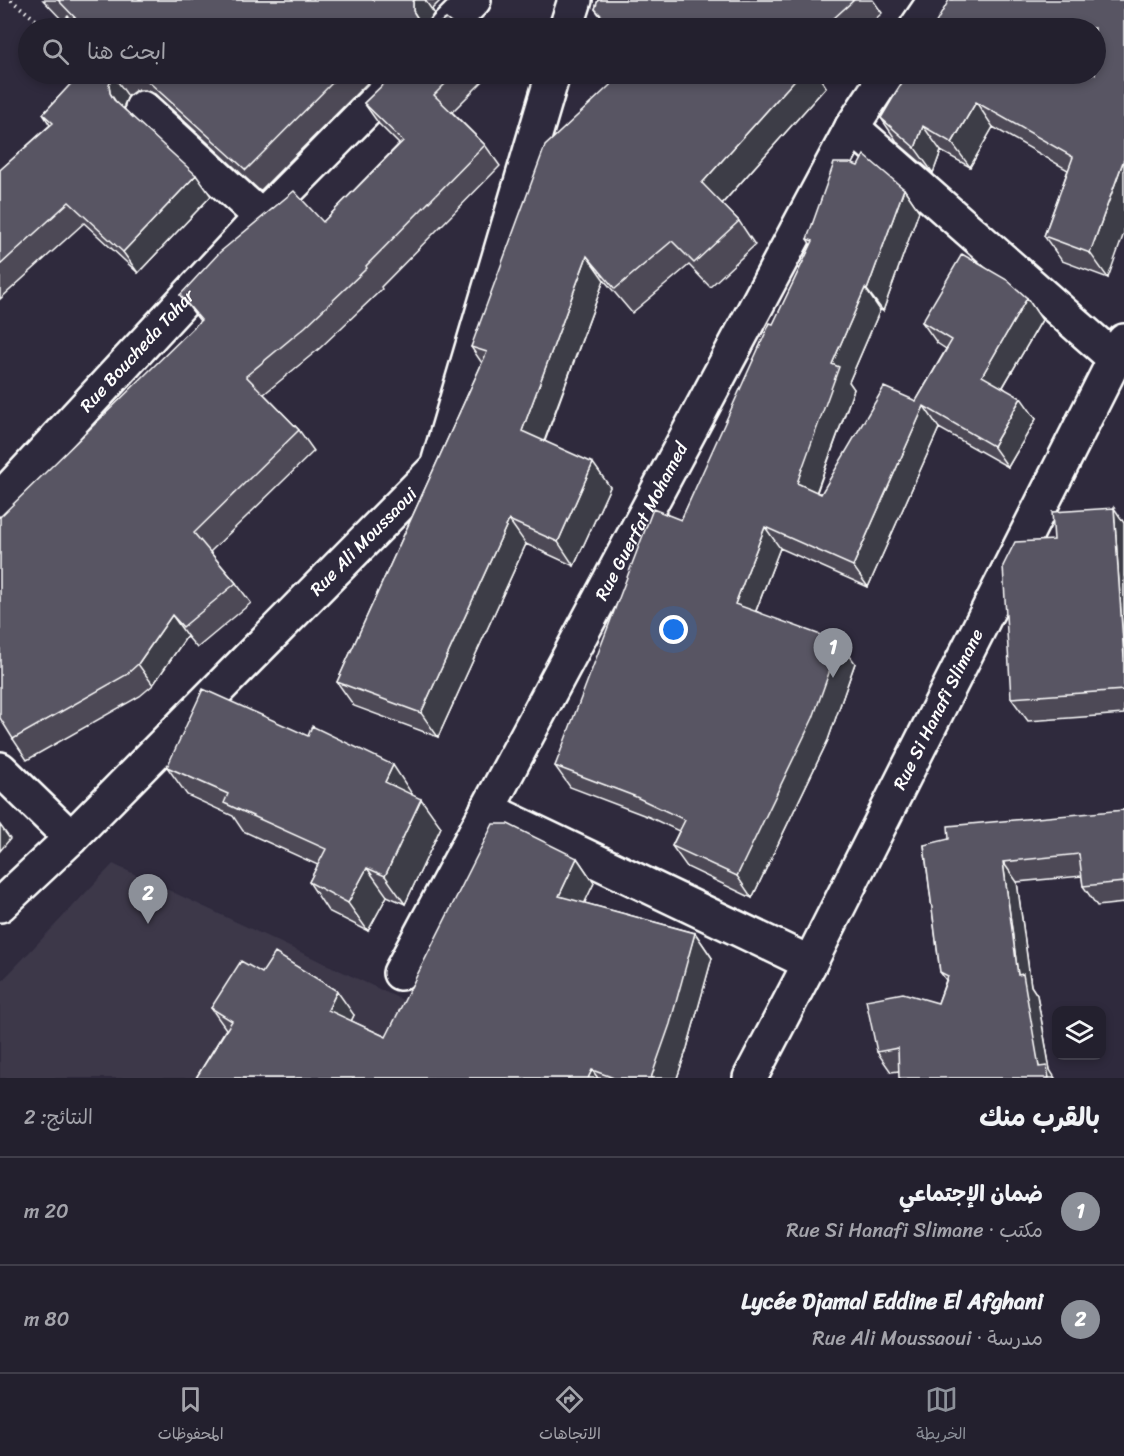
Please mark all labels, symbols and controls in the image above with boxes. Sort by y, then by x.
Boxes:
search box [18,18,1106,84]
text: ابحث هنا [87,32,166,71]
icon: search [39,35,72,68]
street label: Rue Boucheda Tahar [71,280,204,420]
street label: Rue Guerfat Mohamed [586,435,697,606]
street label: Rue Ali Moussaoui [302,479,426,604]
your location [659,615,688,644]
street label: Rue Si Hanafi Slimane [884,623,992,796]
pin: 1 [814,628,852,678]
pin: 2 [128,874,168,924]
map controls [1052,1006,1106,1060]
button: layers [1052,1006,1106,1060]
text: بالقرب منك [979,1094,1100,1140]
text: النتائج: 2 [24,1100,93,1135]
text: ضمان الإجتماعي [899,1174,1043,1213]
text: 20 m [24,1194,69,1229]
text: 1 [1076,1194,1085,1229]
text: مكتب · Rue Si Hanafi Slimane [787,1213,1043,1248]
text: Lycée Djamal Eddine El Afghani [741,1282,1043,1321]
text: 80 m [24,1302,69,1337]
text: 2 [1075,1302,1086,1337]
text: مدرسة · Rue Ali Moussaoui [813,1321,1043,1356]
tab: المحفوظات [158,1383,224,1448]
tab: الاتجاهات [539,1383,601,1448]
tab: الخريطة [916,1383,966,1448]

